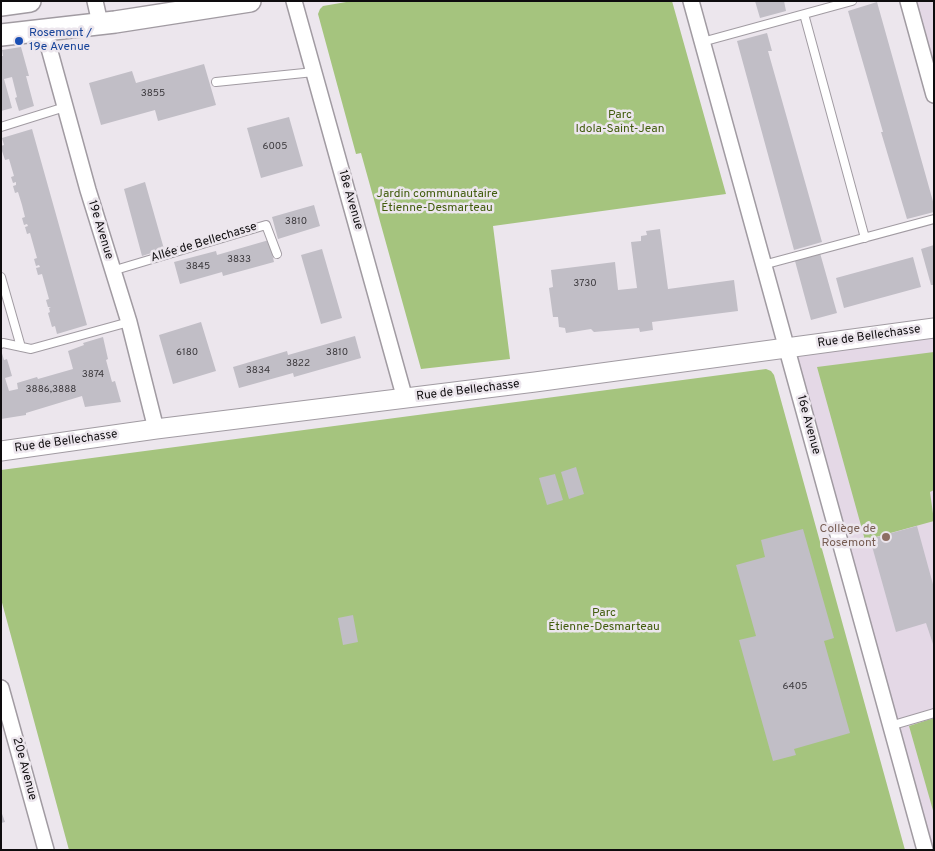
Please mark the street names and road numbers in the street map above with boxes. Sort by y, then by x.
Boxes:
street label: 18e Avenue [335,169,365,231]
street label: 19e Avenue [84,199,116,261]
street label: Allée de Bellechasse [149,220,259,266]
street label: Rue de Bellechasse [817,323,921,351]
street label: Rue de Bellechasse [416,378,520,404]
street label: 16e Avenue [793,394,823,456]
street label: Rue de Bellechasse [14,428,118,456]
street label: 20e Avenue [9,736,39,802]

